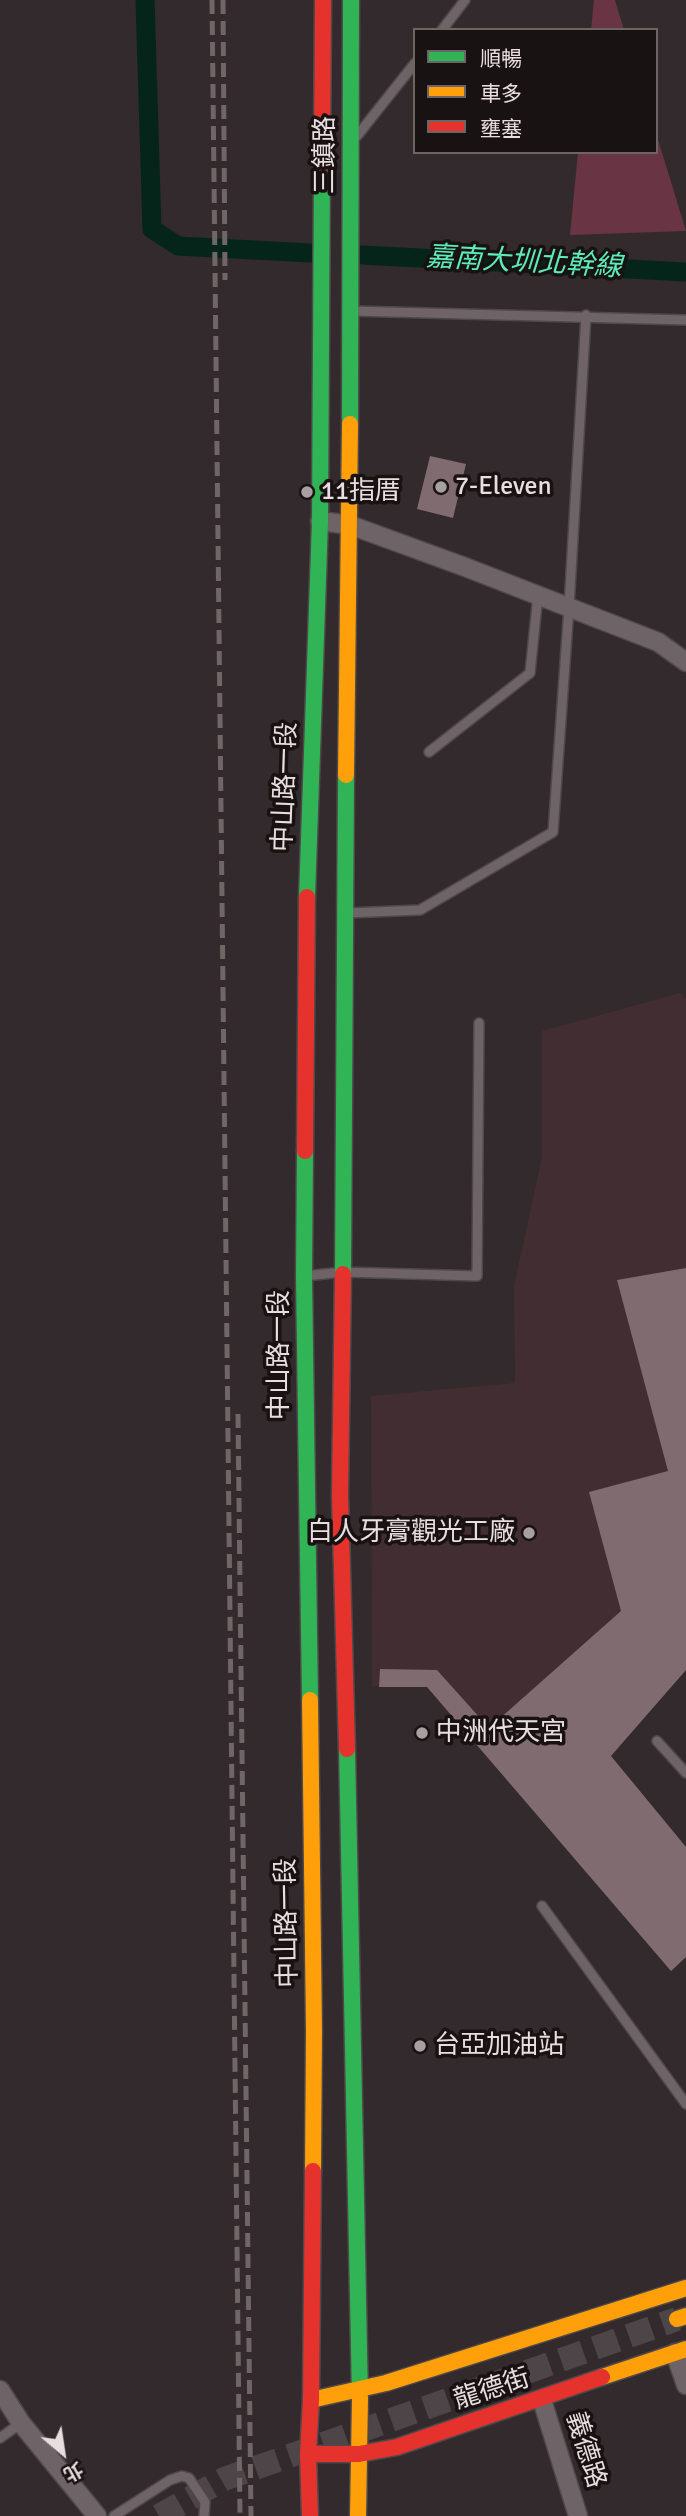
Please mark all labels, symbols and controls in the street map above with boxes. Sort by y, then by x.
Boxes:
legend [413,28,658,154]
text: 順暢 [480,46,522,72]
text: 車多 [480,81,522,107]
street label: 三鎮路 [310,116,342,194]
text: 壅塞 [480,116,522,142]
water label: 嘉南大圳北幹線 [425,241,623,285]
place label: 7-Eleven [455,471,552,503]
place label: 11指厝 [321,476,401,508]
marker: 7-Eleven [433,479,449,495]
marker: 11指厝 [299,484,315,500]
street label: 中山路一段 [268,721,304,853]
street label: 中山路一段 [264,1290,296,1420]
place label: 白人牙膏觀光工廠 [307,1517,515,1549]
marker: 白人牙膏觀光工廠 [521,1525,537,1541]
place label: 中洲代天宮 [436,1717,566,1749]
marker: 中洲代天宮 [414,1725,430,1741]
street label: 中山路一段 [271,1858,305,1988]
place label: 台亞加油站 [434,2030,564,2062]
marker: 台亞加油站 [412,2038,428,2054]
street label: 龍德街 [450,2363,534,2417]
street label: 義德路 [559,2408,611,2492]
north arrow [28,2418,98,2488]
text: 北 [59,2456,87,2486]

